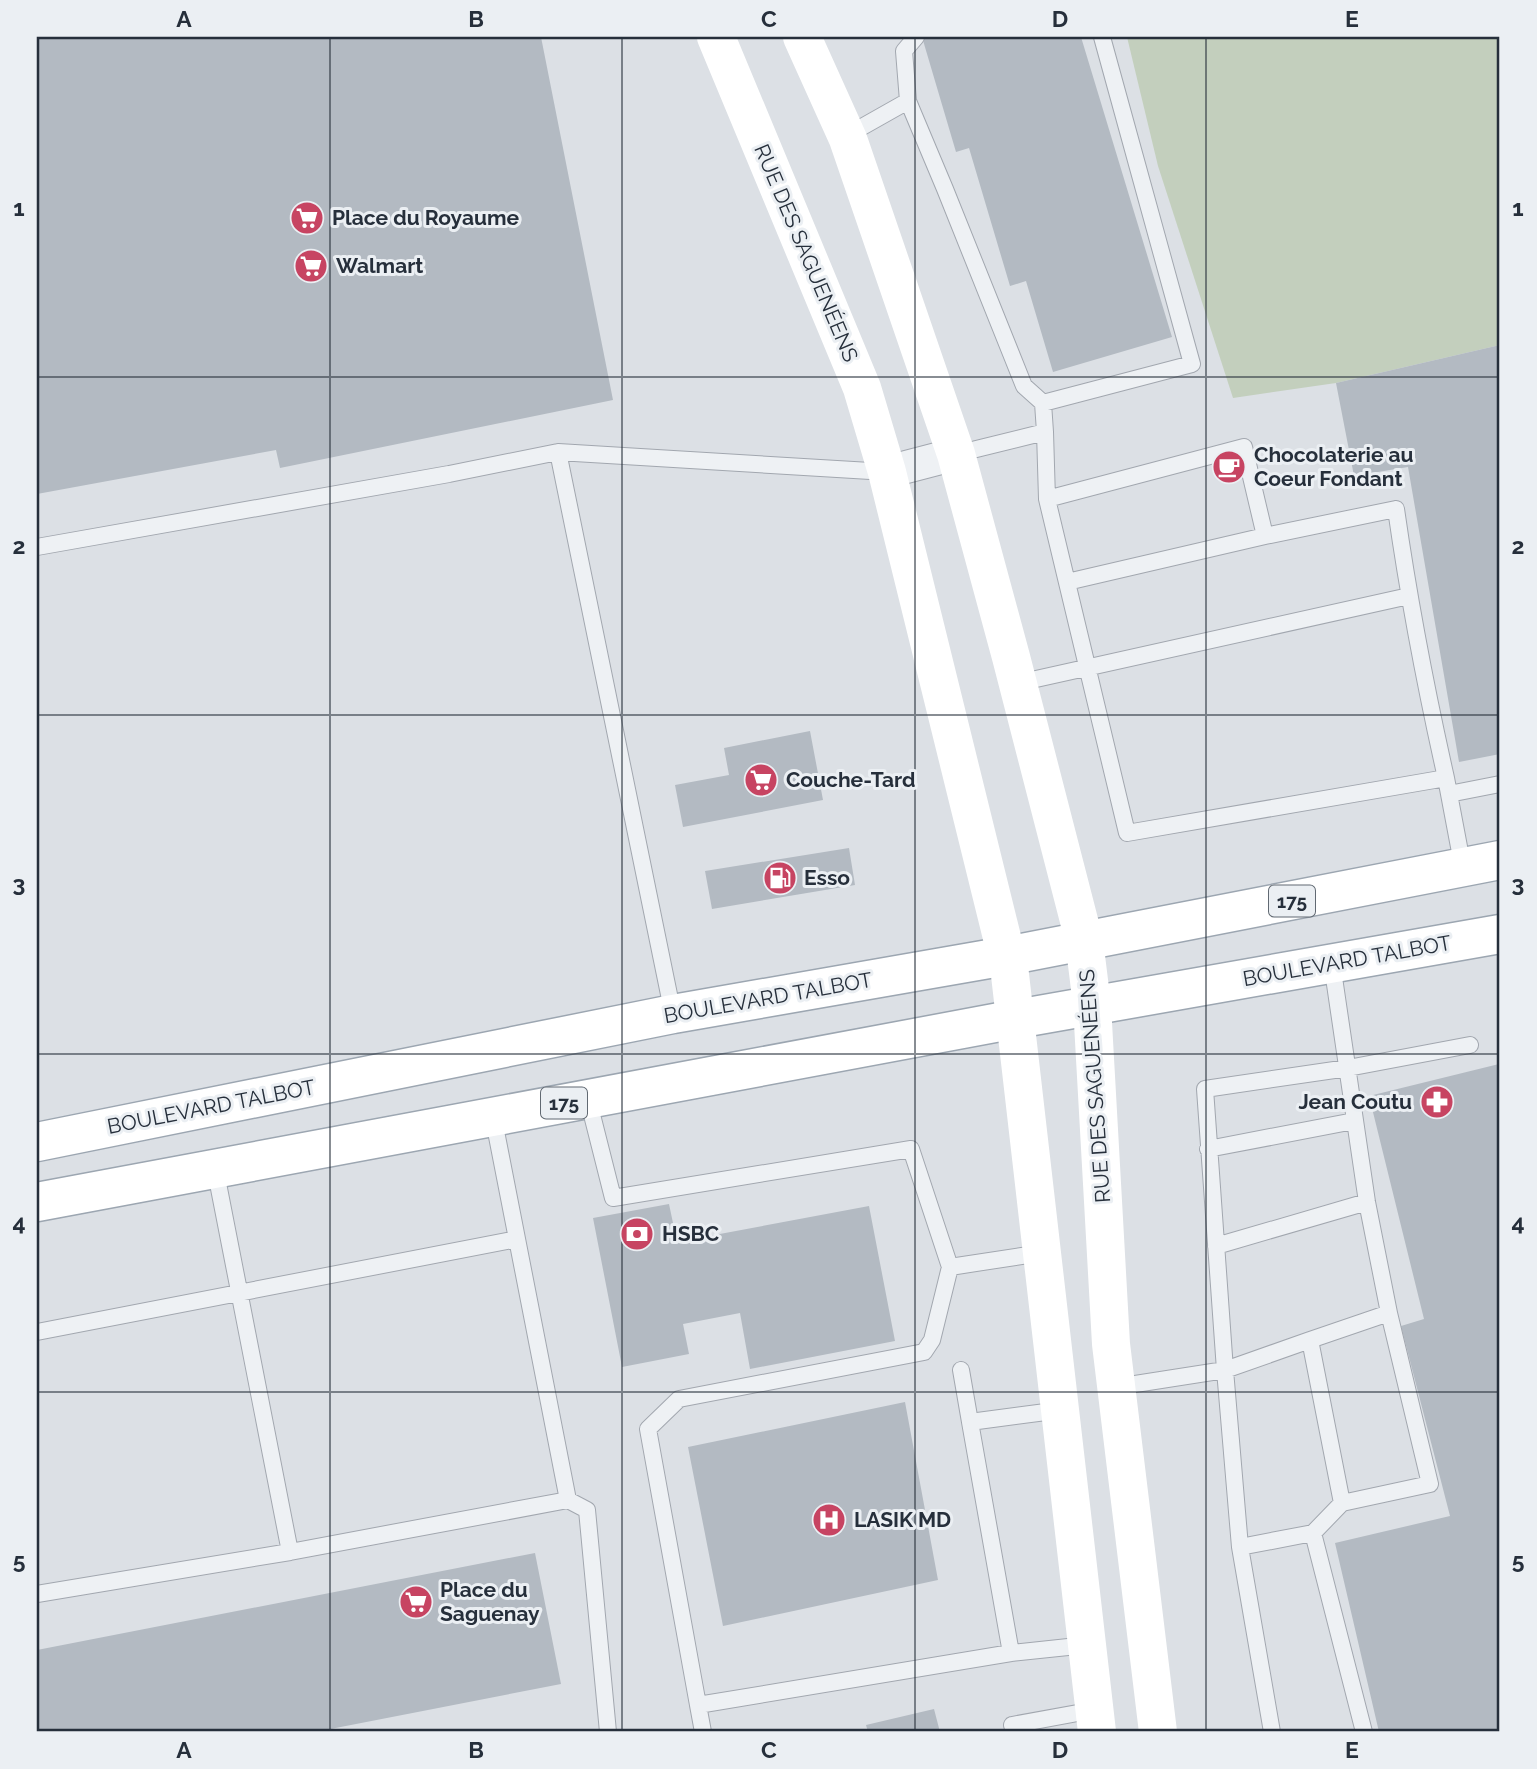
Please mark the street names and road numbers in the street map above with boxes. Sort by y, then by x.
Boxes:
street label: RUE DES SAGUENÉENS [749,140,864,366]
road number: 175 [1269,886,1315,917]
street label: BOULEVARD TALBOT [1241,930,1453,991]
street label: BOULEVARD TALBOT [662,967,874,1028]
street label: RUE DES SAGUENÉENS [1074,968,1115,1204]
street label: BOULEVARD TALBOT [105,1074,317,1139]
road number: 175 [541,1088,587,1119]

